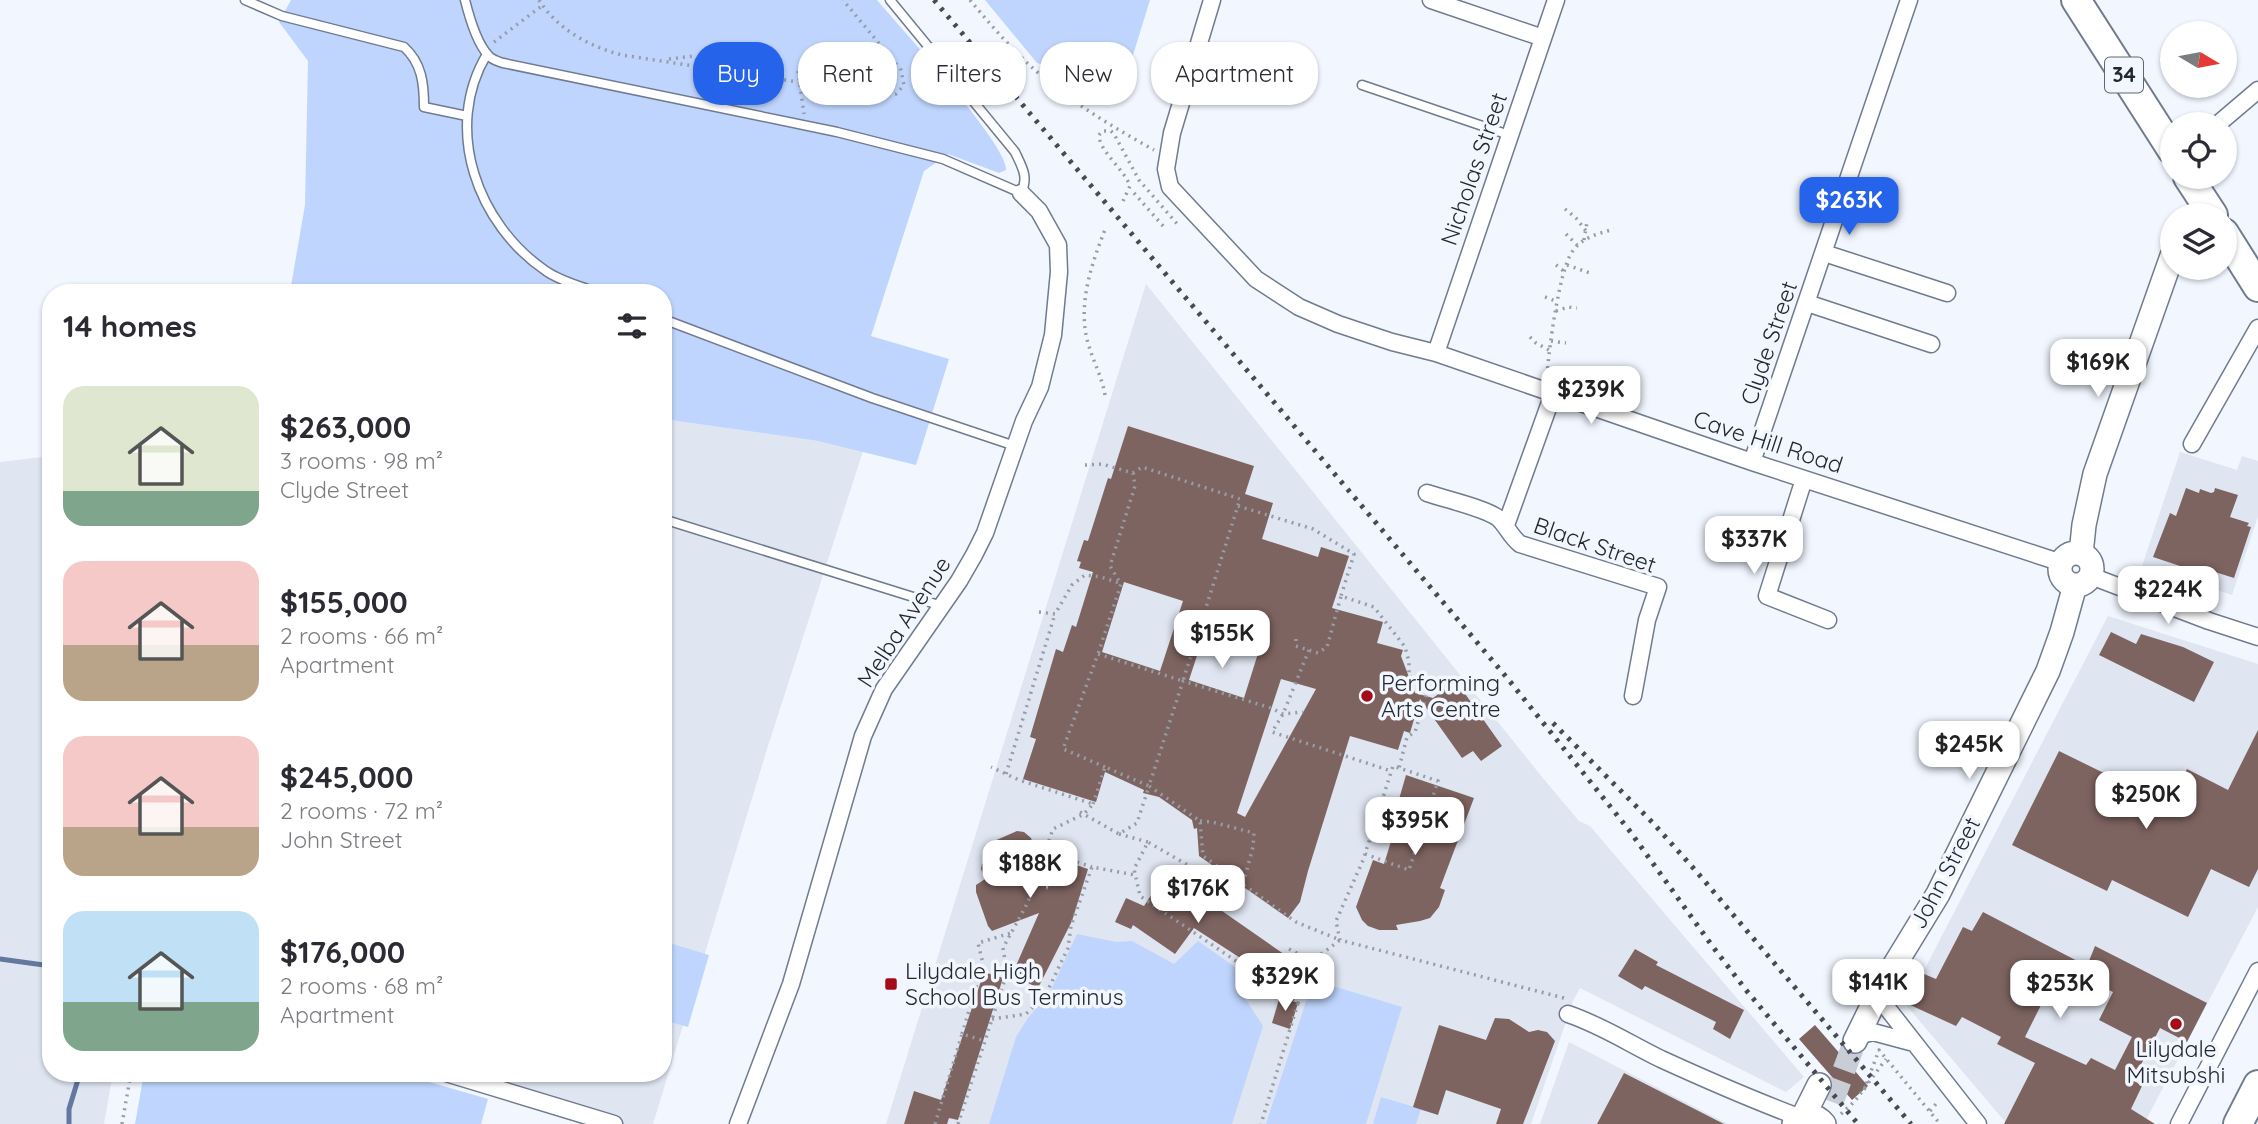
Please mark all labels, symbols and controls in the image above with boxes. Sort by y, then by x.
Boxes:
north arrow [2160,21,2236,98]
map controls [2160,21,2237,280]
chip: Buy [693,42,784,105]
chip: Rent [798,42,897,105]
chip: Filters [911,42,1026,105]
chip: New [1040,42,1137,105]
chip: Apartment [1151,42,1318,105]
road number: 34 [2105,57,2143,92]
street label: Nicholas Street [1434,88,1513,249]
button: locate [2160,112,2237,189]
pin: $263K [1800,177,1898,237]
text: $263K [1816,185,1882,214]
button: layers [2160,203,2237,280]
street label: Clyde Street [1734,277,1803,409]
text: 14 homes [63,307,197,345]
icon: filters [613,307,651,345]
pin: $169K [2049,340,2147,399]
text: $169K [2066,347,2130,376]
pin: $239K [1542,366,1640,426]
text: $239K [1557,374,1625,403]
street label: Cave Hill Road [1690,404,1847,479]
text: $263,000 [280,408,411,446]
icon: home [119,414,203,498]
text: 3 rooms · 98 m² [280,446,443,475]
text: Clyde Street [280,475,409,504]
street label: Black Street [1530,510,1660,579]
pin: $337K [1705,516,1803,576]
text: $337K [1721,524,1787,553]
street label: Melba Avenue [851,551,957,693]
pin: $224K [2119,566,2217,626]
text: $224K [2134,574,2202,603]
text: $155,000 [280,583,408,621]
icon: home [119,589,203,673]
pin: $155K [1173,610,1271,670]
text: $155K [1190,618,1254,647]
text: 2 rooms · 66 m² [280,621,443,650]
text: Apartment [280,650,394,679]
place label: Performing Arts Centre [1381,668,1501,723]
marker: Performing Arts Centre [1359,688,1375,704]
pin: $245K [1920,722,2018,781]
text: $245K [1935,729,2003,758]
text: $245,000 [280,758,413,796]
icon: home [119,764,203,848]
pin: $250K [2097,772,2195,831]
text: $250K [2111,779,2181,808]
text: 2 rooms · 72 m² [280,796,443,825]
pin: $395K [1366,798,1464,857]
text: $395K [1381,805,1449,834]
street label: John Street [1903,812,1986,934]
text: John Street [280,825,403,854]
pin: $188K [981,841,1079,900]
text: $188K [999,848,1061,877]
pin: $176K [1149,866,1247,925]
text: $176K [1167,873,1229,902]
text: $176,000 [280,933,405,971]
icon: home [119,939,203,1023]
pin: $329K [1236,954,1334,1013]
place label: Lilydale High School Bus Terminus [905,956,1123,1011]
pin: $141K [1829,960,1927,1019]
pin: $253K [2011,960,2109,1020]
text: $329K [1251,961,1319,990]
text: $141K [1848,967,1908,996]
text: $253K [2026,968,2094,997]
text: 2 rooms · 68 m² [280,971,443,1000]
marker: Lilydale High School Bus Terminus [883,976,899,992]
text: Apartment [280,1000,394,1029]
marker: Lilydale Mitsubshi [2168,1016,2184,1032]
place label: Lilydale Mitsubshi [2127,1034,2225,1089]

